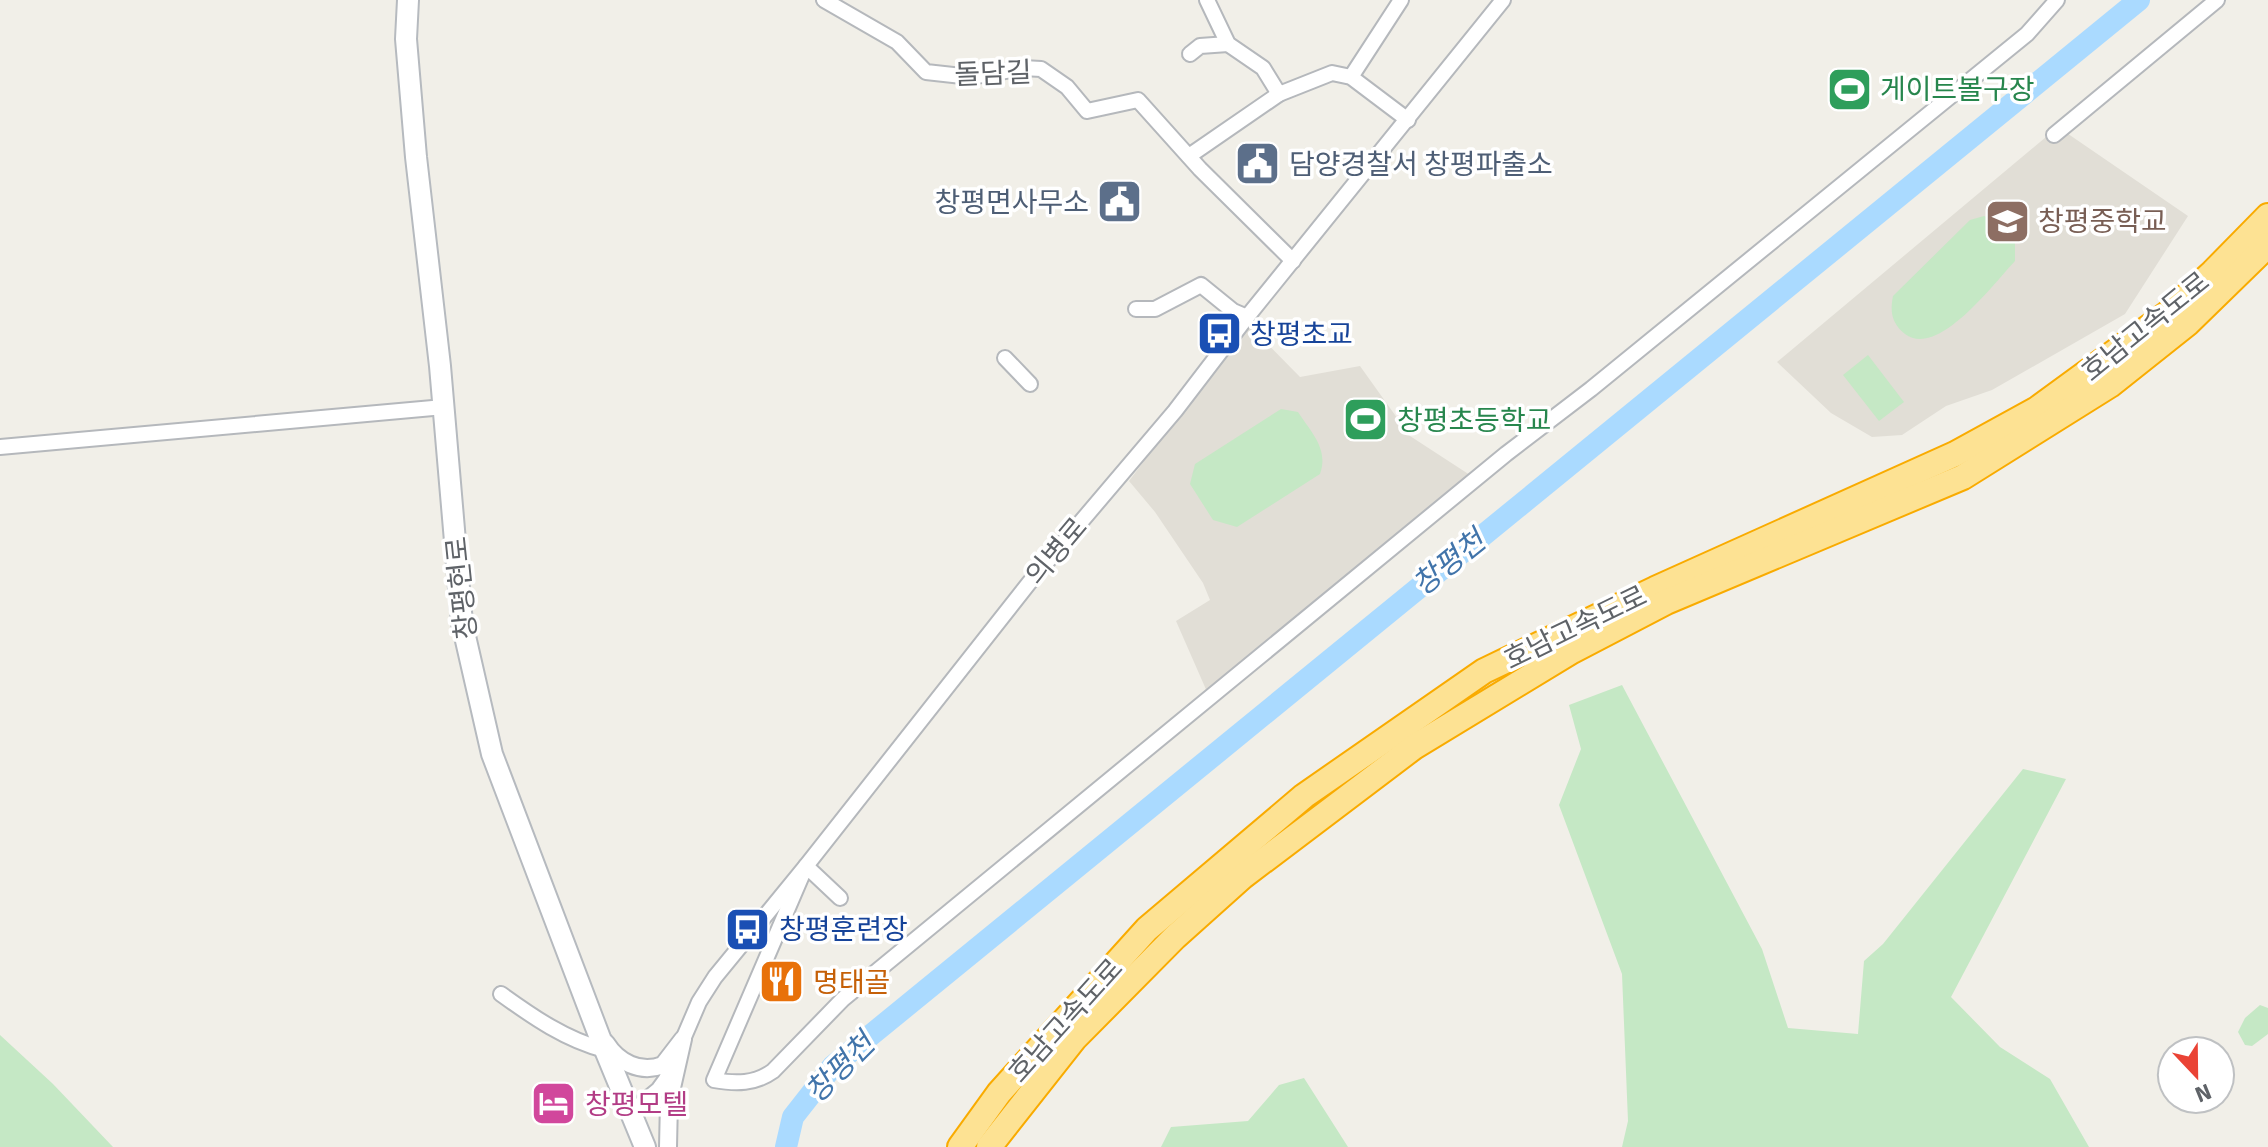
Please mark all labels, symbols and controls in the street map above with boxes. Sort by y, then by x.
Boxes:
street label: 돌담길 [954,56,1032,92]
sports icon: 게이트볼구장 [1825,65,1873,113]
place label: 게이트볼구장 [1880,73,2035,107]
public building icon: 담양경찰서 창평파출소 [1234,140,1282,188]
place label: 담양경찰서 창평파출소 [1289,148,1553,182]
public building icon: 창평면사무소 [1096,178,1144,226]
place label: 창평면사무소 [934,186,1089,220]
school or university icon: 창평중학교 [1983,197,2031,245]
place label: 창평중학교 [2038,205,2167,239]
street label: 호남고속도로 [2075,265,2216,389]
bus stop icon: 창평초교 [1195,310,1243,358]
place label: 창평초교 [1250,318,1353,352]
sports icon: 창평초등학교 [1342,396,1390,444]
place label: 창평초등학교 [1397,404,1552,438]
street label: 의병로 [1019,511,1095,592]
water label: 창평천 [1405,521,1496,604]
street label: 창평현로 [440,535,484,641]
street label: 호남고속도로 [1499,579,1652,677]
bus stop icon: 창평훈련장 [724,905,772,953]
place label: 창평훈련장 [779,913,908,947]
street label: 호남고속도로 [1001,952,1130,1089]
restaurant icon: 명태골 [758,958,806,1006]
place label: 명태골 [813,966,890,1000]
water label: 창평천 [798,1024,885,1111]
north arrow [2156,1035,2236,1115]
text: N [2191,1078,2215,1108]
hotel icon: 창평모텔 [530,1080,578,1128]
place label: 창평모텔 [585,1088,688,1122]

